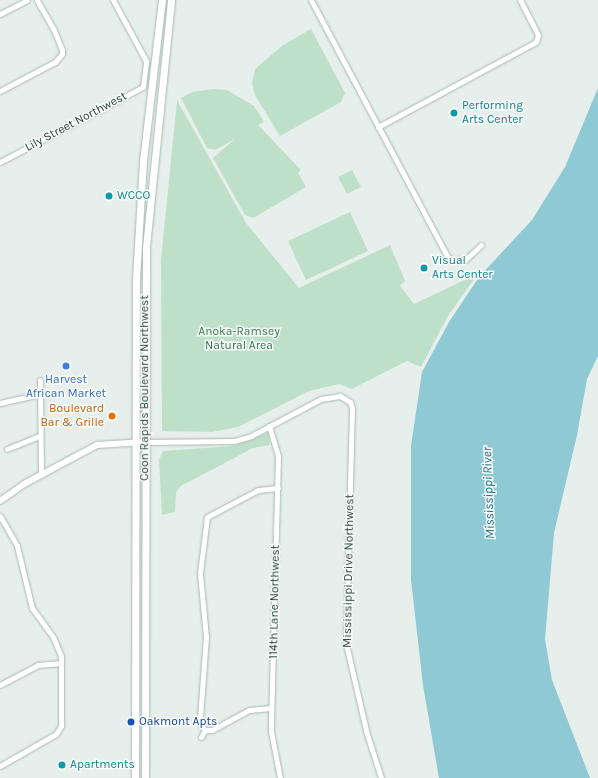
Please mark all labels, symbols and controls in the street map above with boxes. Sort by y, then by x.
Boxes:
street label: Lily Street Northwest [23,89,129,155]
place label: Performing Arts Center [462,99,523,127]
marker: Performing Arts Center [449,108,459,118]
place label: WCCO [117,189,150,203]
marker: WCCO [104,191,114,201]
place label: Visual Arts Center [432,254,493,282]
marker: Visual Arts Center [419,263,429,273]
street label: Coon Rapids Boulevard Northwest [138,295,152,481]
park label: Anoka-Ramsey Natural Area [198,325,280,353]
marker: Harvest African Market [61,361,71,371]
place label: Harvest African Market [26,373,106,401]
place label: Boulevard Bar & Grille [40,402,104,430]
marker: Boulevard Bar & Grille [107,411,117,421]
water label: Mississippi River [480,447,498,539]
street label: Mississippi Drive Northwest [340,494,358,648]
street label: 114th Lane Northwest [267,545,283,659]
place label: Oakmont Apts [139,715,217,729]
marker: Oakmont Apts [126,717,136,727]
place label: Apartments [70,758,135,772]
marker: Apartments [57,760,67,770]

